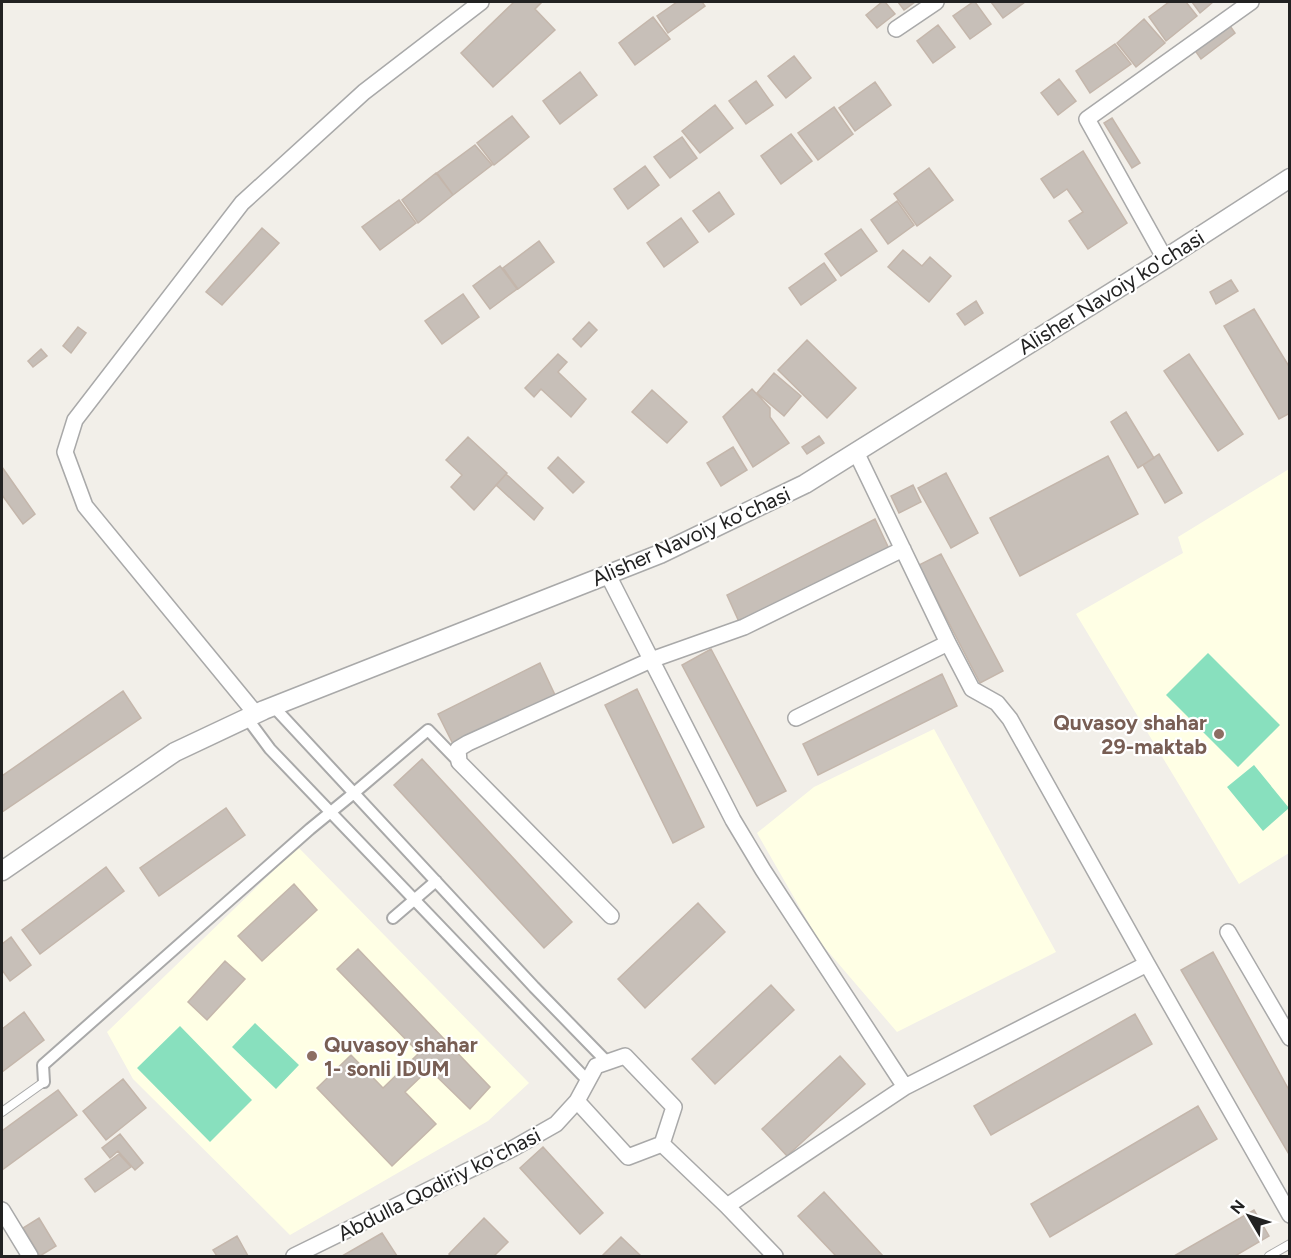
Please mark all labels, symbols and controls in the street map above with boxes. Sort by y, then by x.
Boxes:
street label: Alisher Navoiy ko'chasi [1013,225,1209,359]
street label: Alisher Navoiy ko'chasi [588,481,794,591]
place label: Quvasoy shahar 29-maktab [1053,710,1207,759]
marker: Quvasoy shahar 29-maktab [1212,727,1226,741]
place label: Quvasoy shahar 1- sonli IDUM [324,1032,478,1081]
marker: Quvasoy shahar 1- sonli IDUM [305,1049,319,1063]
street label: Abdulla Qodiriy ko'chasi [333,1122,545,1246]
north arrow [1219,1186,1279,1246]
text: N [1226,1196,1249,1218]

